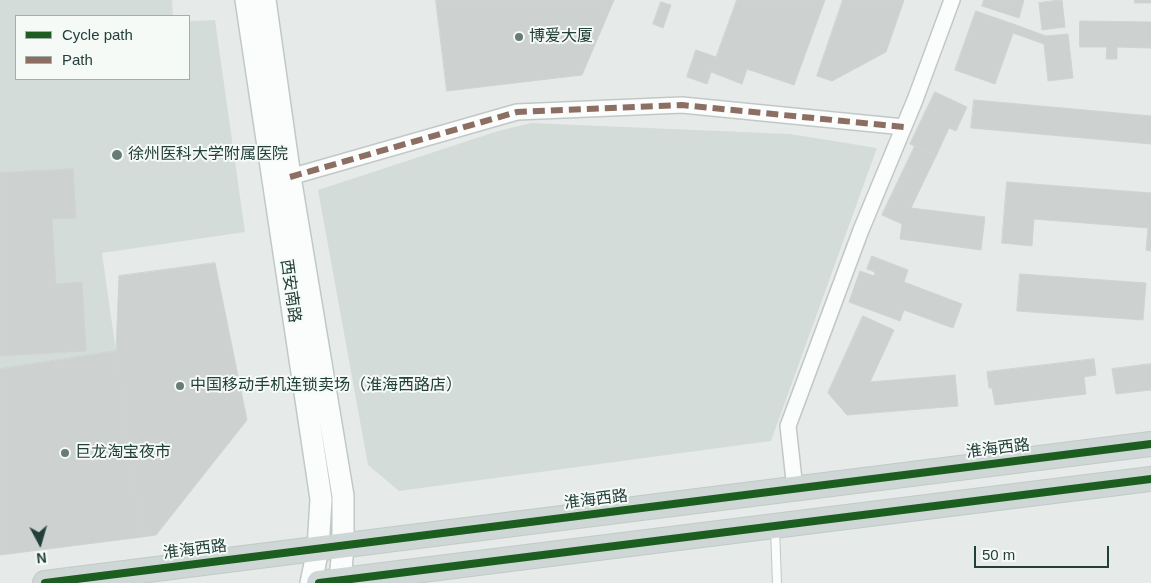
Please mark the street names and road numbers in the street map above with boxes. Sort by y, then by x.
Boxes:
street label: 西安南路 [276,258,304,324]
street label: 淮海西路 [965,436,1031,462]
street label: 淮海西路 [563,487,629,513]
street label: 淮海西路 [162,537,228,563]

